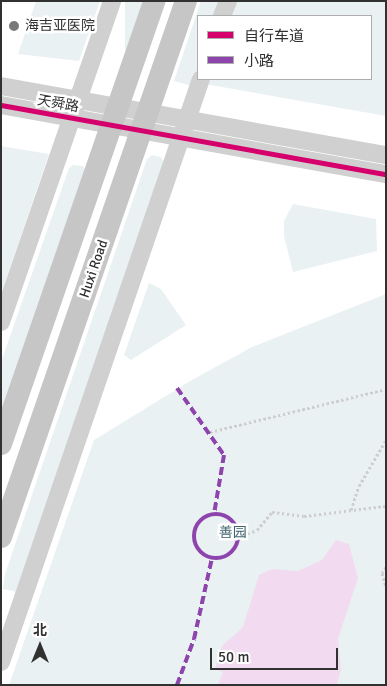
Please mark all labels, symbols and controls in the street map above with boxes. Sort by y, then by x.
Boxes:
legend [197,15,372,80]
place label: 海吉亚医院 [25,18,95,34]
marker: 海吉亚医院 [7,19,21,33]
text: 自行车道 [244,27,304,45]
text: 小路 [244,52,274,70]
street label: 天舜路 [36,92,80,116]
street label: Huxi Road [76,238,112,300]
park label: 善园 [219,525,247,541]
north arrow [15,621,65,671]
text: 北 [33,622,47,639]
scale bar [212,638,340,670]
text: 50 m [218,648,249,666]

